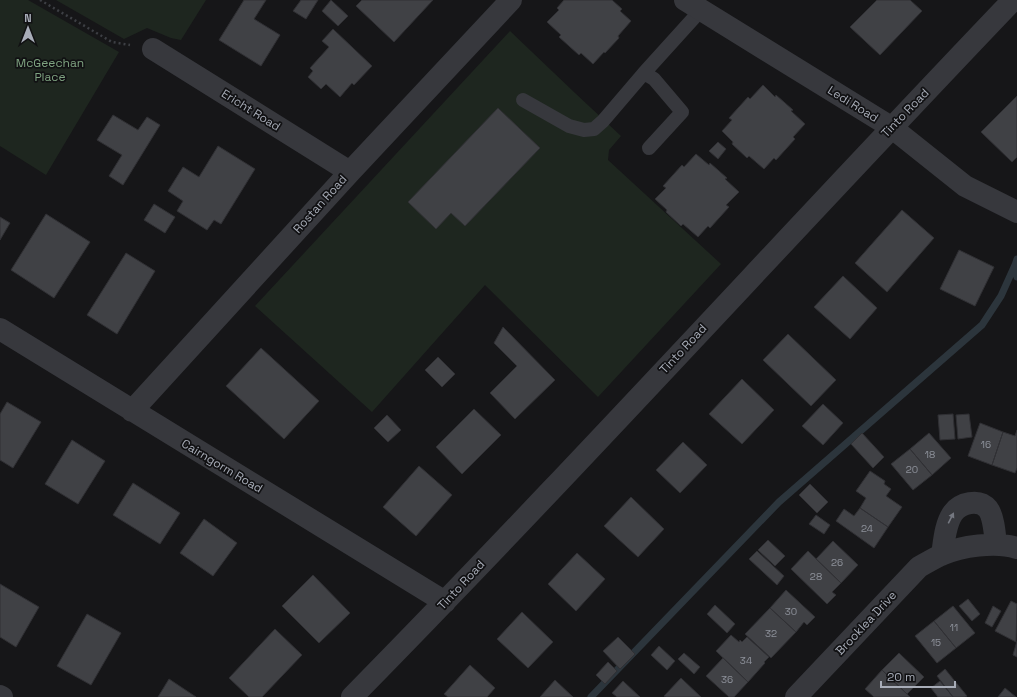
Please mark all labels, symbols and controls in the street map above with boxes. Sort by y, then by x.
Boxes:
north arrow [8,8,48,48]
text: N [24,11,32,25]
park label: McGeechan Place [16,55,84,85]
street label: Ledi Road [825,82,881,126]
street label: Tinto Road [878,85,932,141]
street label: Ericht Road [218,86,284,134]
street label: Rostan Road [289,171,351,237]
street label: Tinto Road [656,321,710,377]
street label: Cairngorm Road [178,435,266,497]
house number: 16 [981,438,991,451]
house number: 18 [925,448,935,461]
house number: 20 [906,463,918,476]
one-way arrow [948,512,954,523]
house number: 24 [861,522,873,535]
house number: 26 [831,556,843,569]
street label: Tinto Road [434,557,488,613]
house number: 28 [810,570,822,583]
street label: Brooklea Drive [832,587,900,659]
house number: 30 [785,605,797,618]
house number: 11 [950,621,958,634]
house number: 32 [765,627,777,640]
house number: 15 [931,636,941,649]
house number: 34 [740,654,752,667]
scale bar [881,663,955,689]
text: 20 m [887,669,915,685]
house number: 36 [721,673,733,686]

